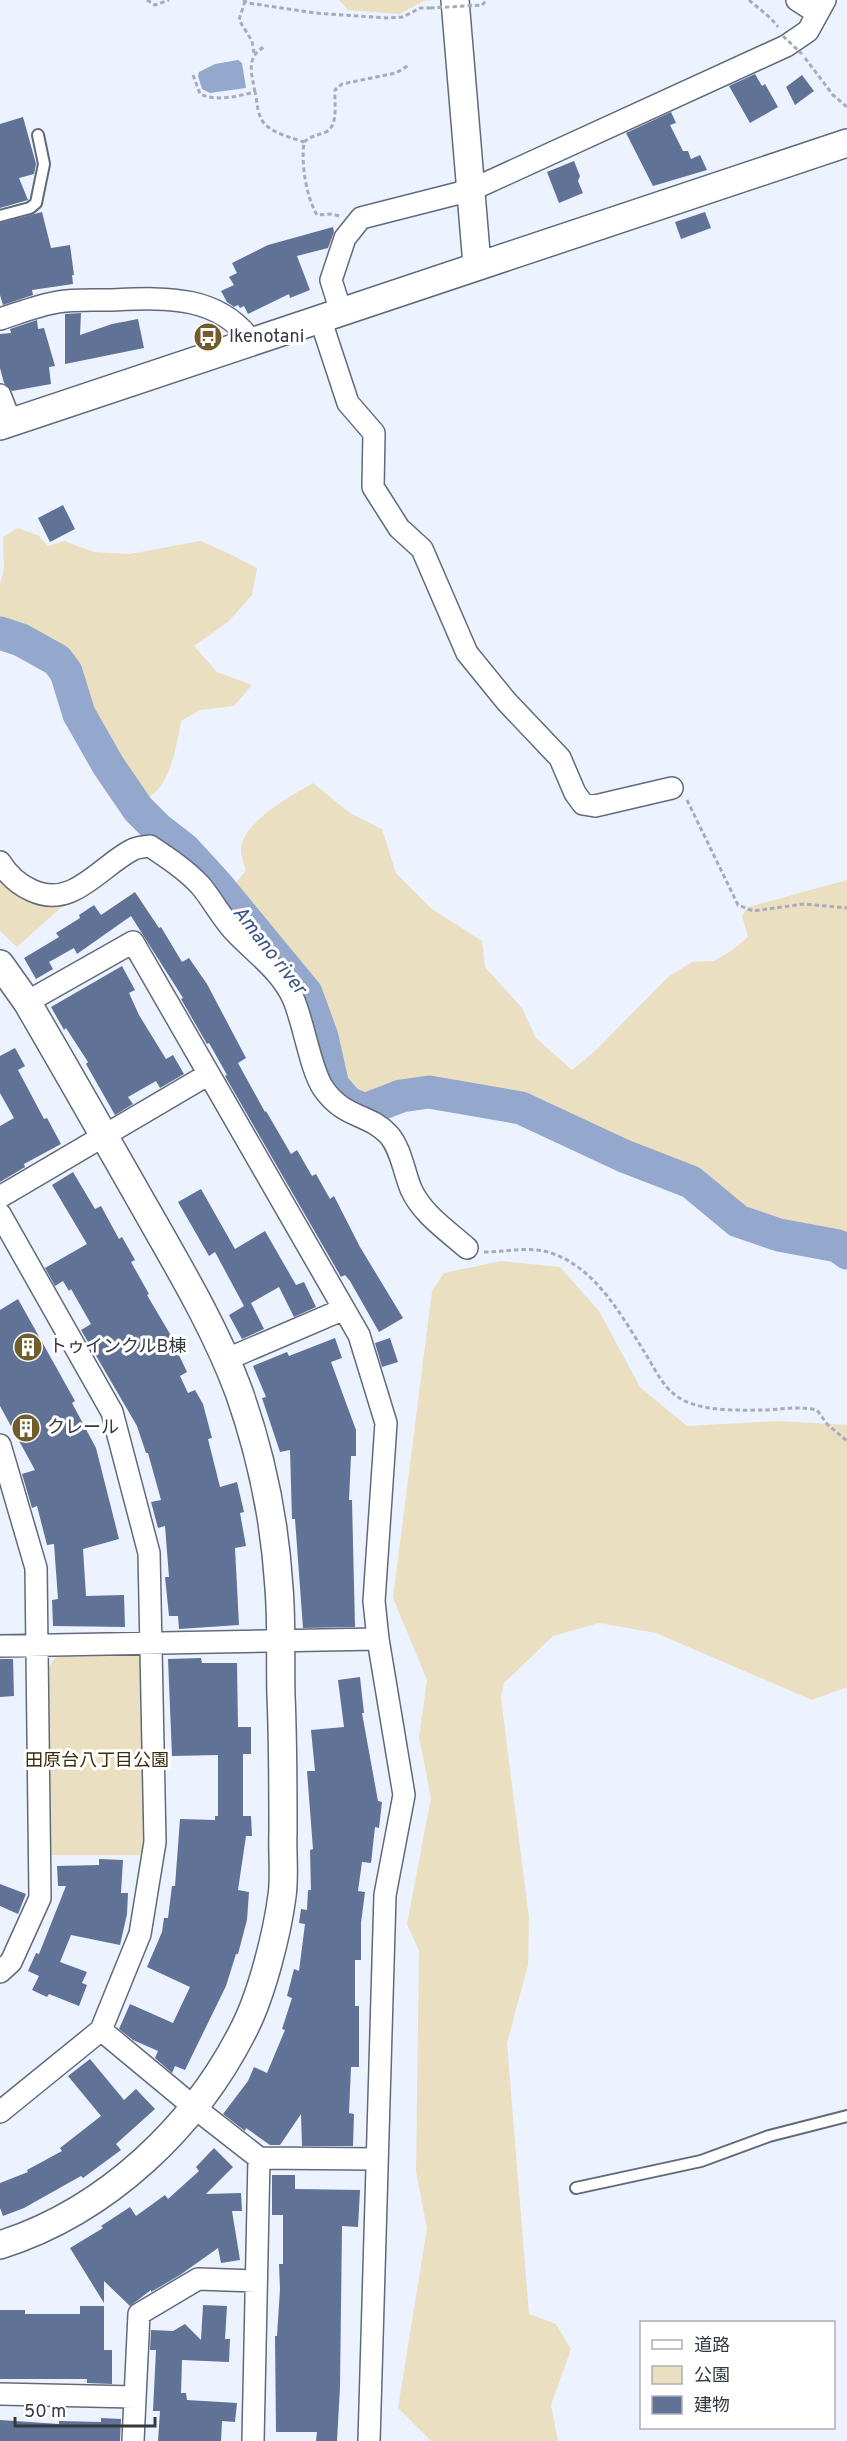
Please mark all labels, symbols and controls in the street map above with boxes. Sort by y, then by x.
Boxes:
bus stop icon: Ikenotani [192,321,224,353]
place label: Ikenotani [229,326,304,349]
water label: Amano river [226,901,313,1002]
building icon: トゥインクルB棟 [12,1331,44,1363]
place label: トゥインクルB棟 [49,1336,186,1359]
building icon: クレール [10,1412,42,1444]
place label: クレール [47,1417,119,1440]
park label: 田原台八丁目公園 [25,1750,169,1773]
legend [640,2321,835,2429]
text: 道路 [694,2335,730,2358]
text: 公園 [694,2365,730,2388]
scale bar [15,2390,154,2428]
text: 建物 [694,2395,730,2418]
text: 50 m [24,2401,66,2424]

